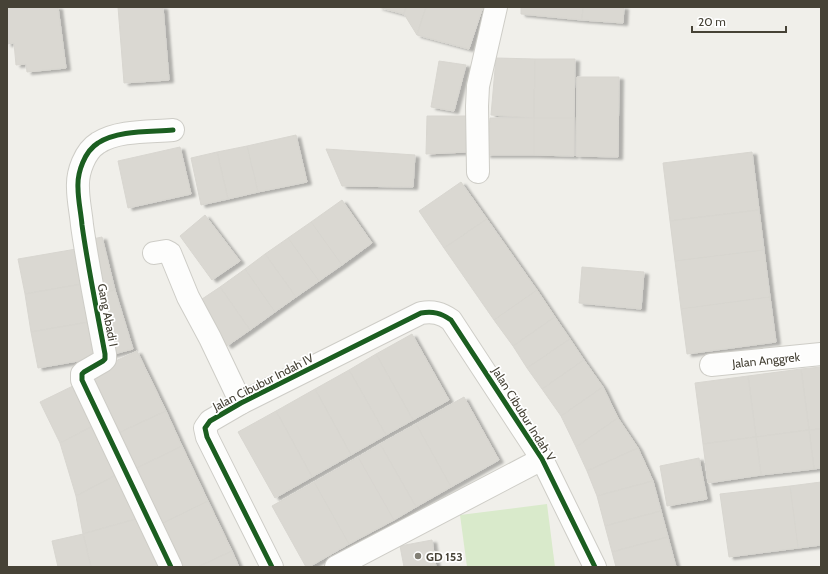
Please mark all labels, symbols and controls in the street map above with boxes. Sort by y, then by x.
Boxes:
scale bar [692,8,786,34]
text: 20 m [698,14,726,29]
street label: Gang Abadi I [95,282,121,348]
street label: Jalan Anggrek [730,349,801,371]
street label: Jalan Cibubur Indah IV [209,350,316,414]
street label: Jalan Cibubur Indah V [488,363,559,464]
place label: GD 153 [426,549,463,564]
marker: GD 153 [413,551,423,561]

